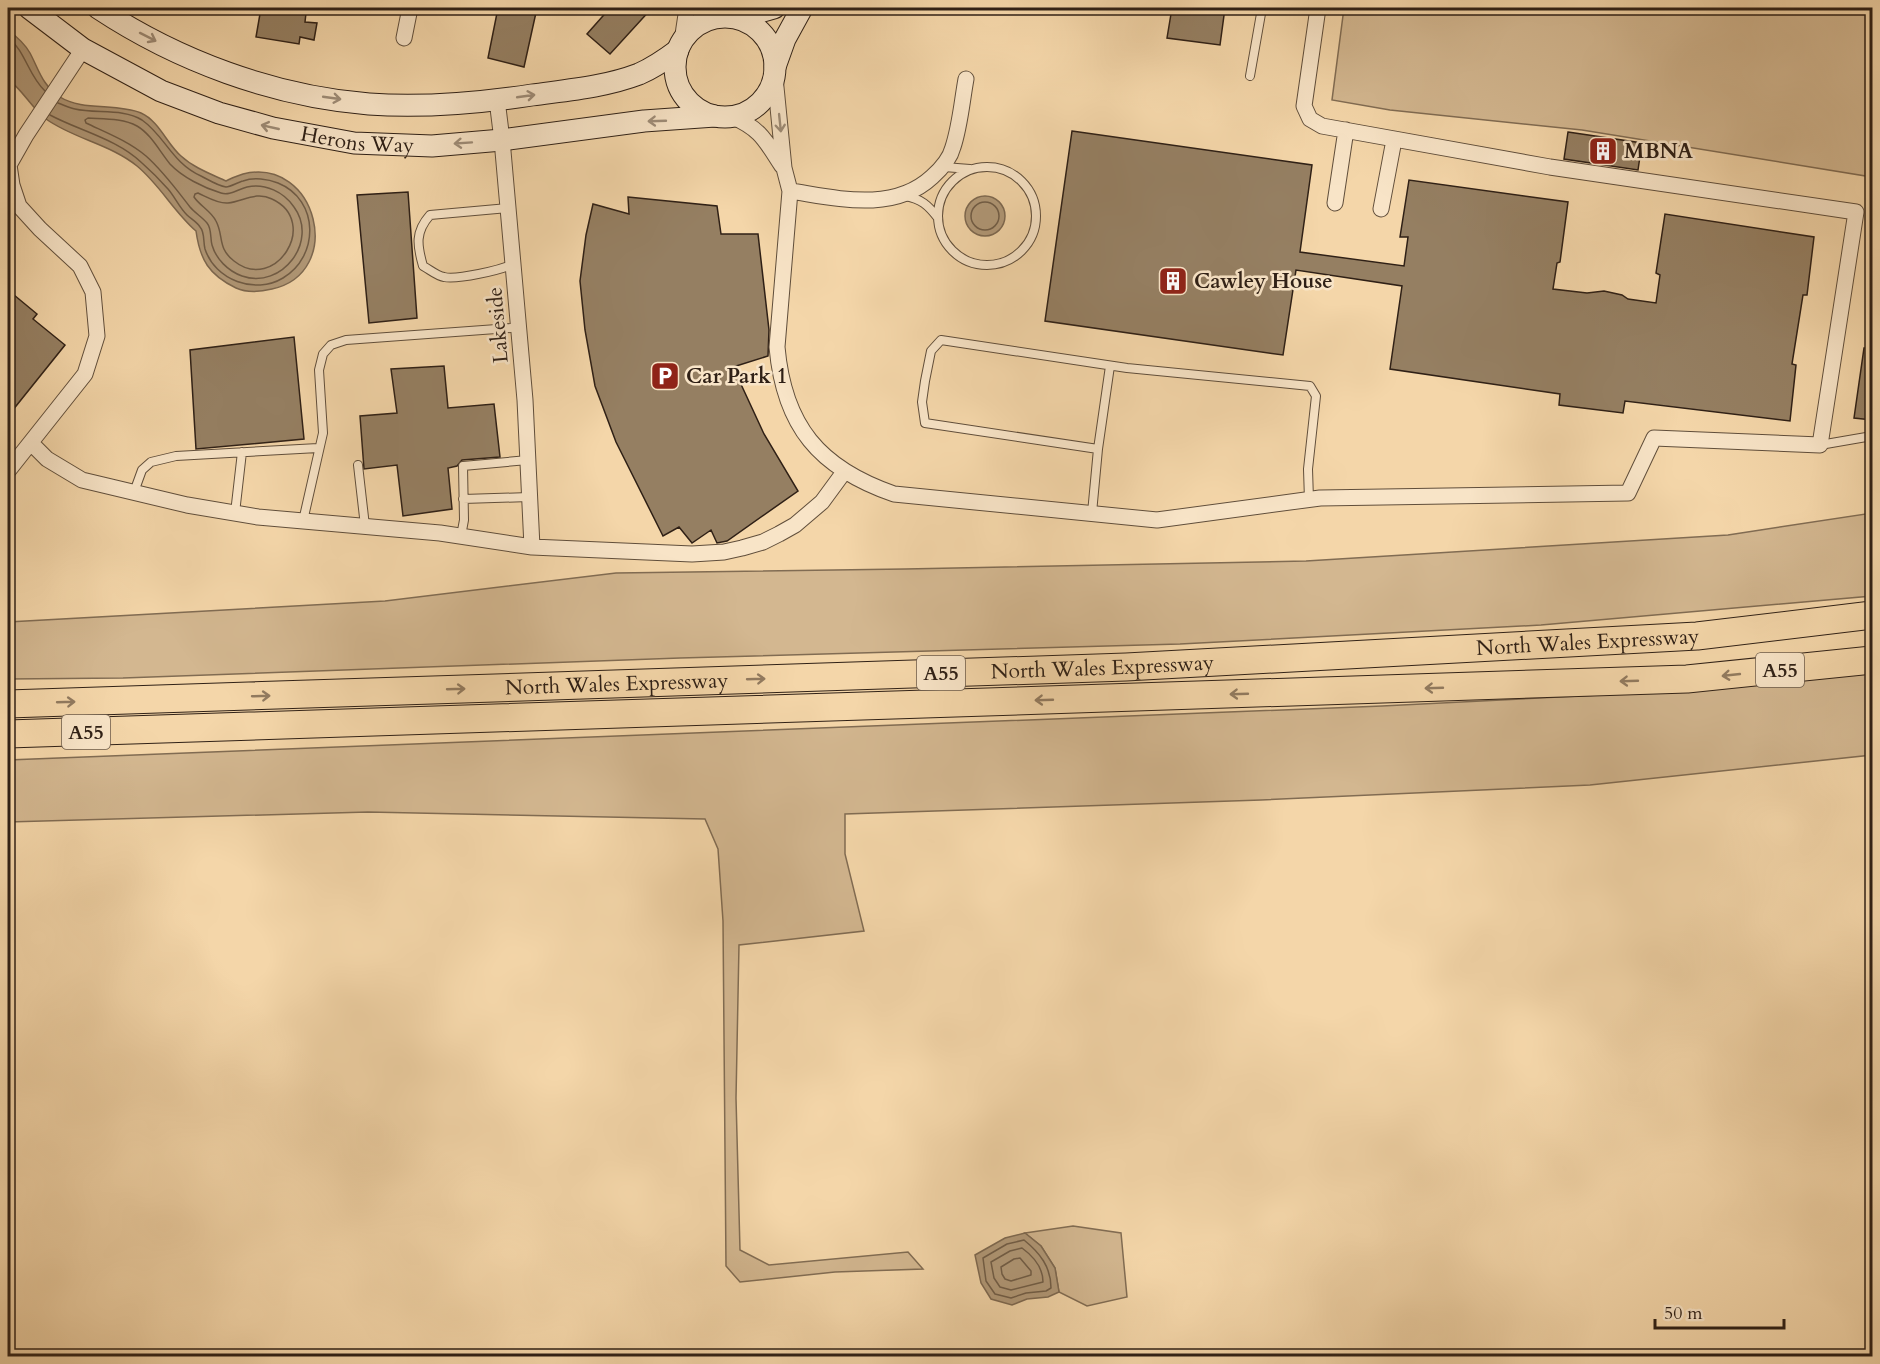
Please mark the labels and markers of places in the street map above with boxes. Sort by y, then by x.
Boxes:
building icon: MBNA [1587,135,1619,167]
place label: MBNA [1624,137,1693,166]
building icon: Cawley House [1157,265,1189,297]
place label: Cawley House [1194,267,1333,296]
parking icon: Car Park 1 [649,360,681,392]
place label: Car Park 1 [686,362,787,391]

